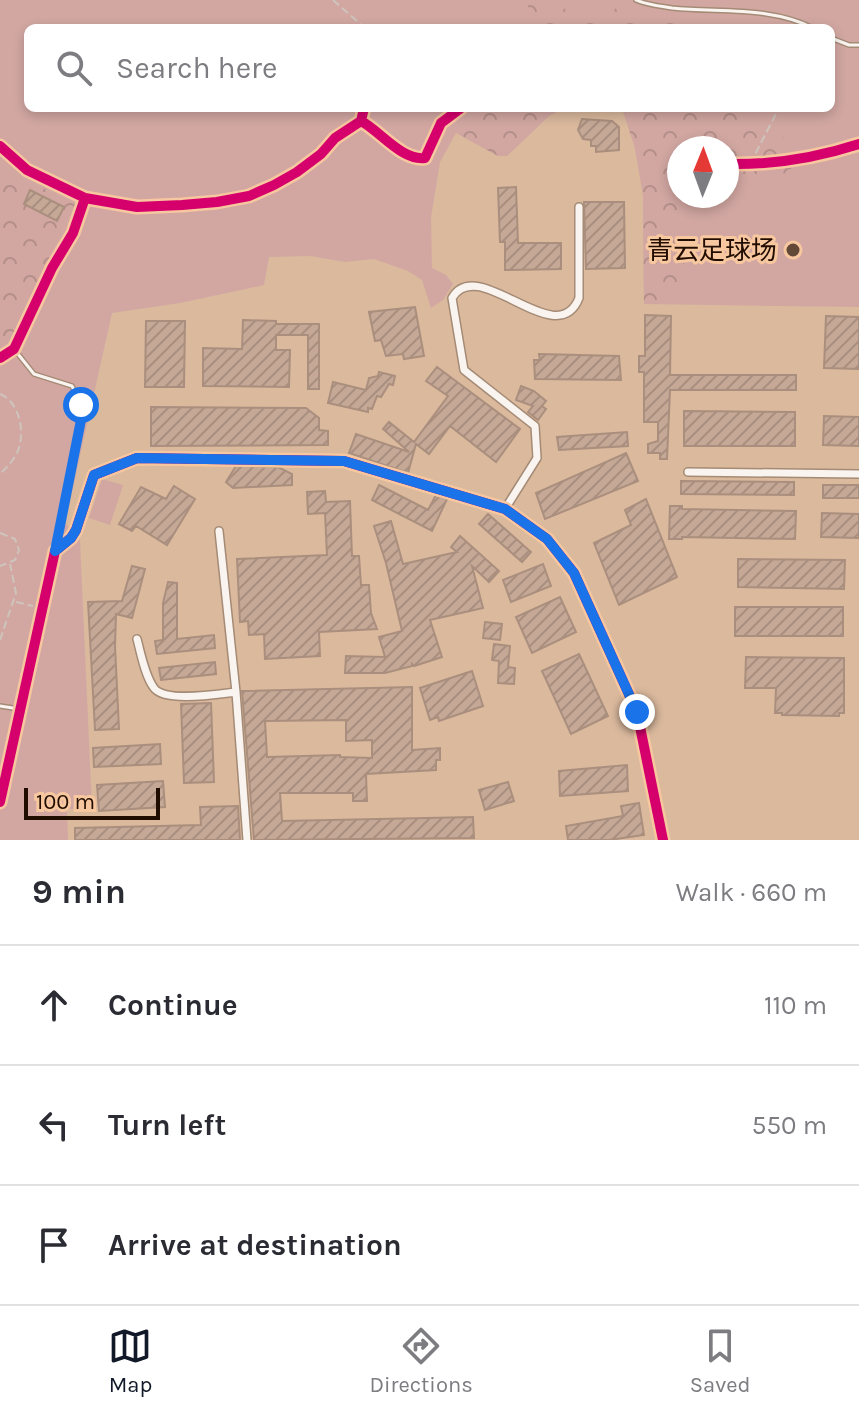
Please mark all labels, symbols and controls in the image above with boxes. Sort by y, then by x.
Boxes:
search box [24,24,835,112]
icon: search [52,46,96,90]
text: Search here [116,50,277,86]
north arrow [667,136,739,208]
place label: 青云足球场 [647,235,777,266]
marker: 青云足球场 [784,241,802,259]
route start [63,387,99,423]
route end [619,694,655,730]
scale bar [24,784,160,820]
text: 100 m [36,789,95,815]
text: 9 min [32,872,126,912]
text: Walk · 660 m [676,877,827,908]
icon: ahead [32,983,76,1027]
text: Continue [108,987,238,1023]
text: 110 m [764,990,827,1021]
icon: left [32,1103,76,1147]
text: Turn left [108,1107,226,1143]
text: 550 m [752,1110,827,1141]
icon: arrive [32,1223,76,1267]
text: Arrive at destination [108,1227,402,1263]
tab: Map [108,1324,152,1398]
tab: Directions [369,1324,473,1398]
tab: Saved [690,1324,751,1398]

